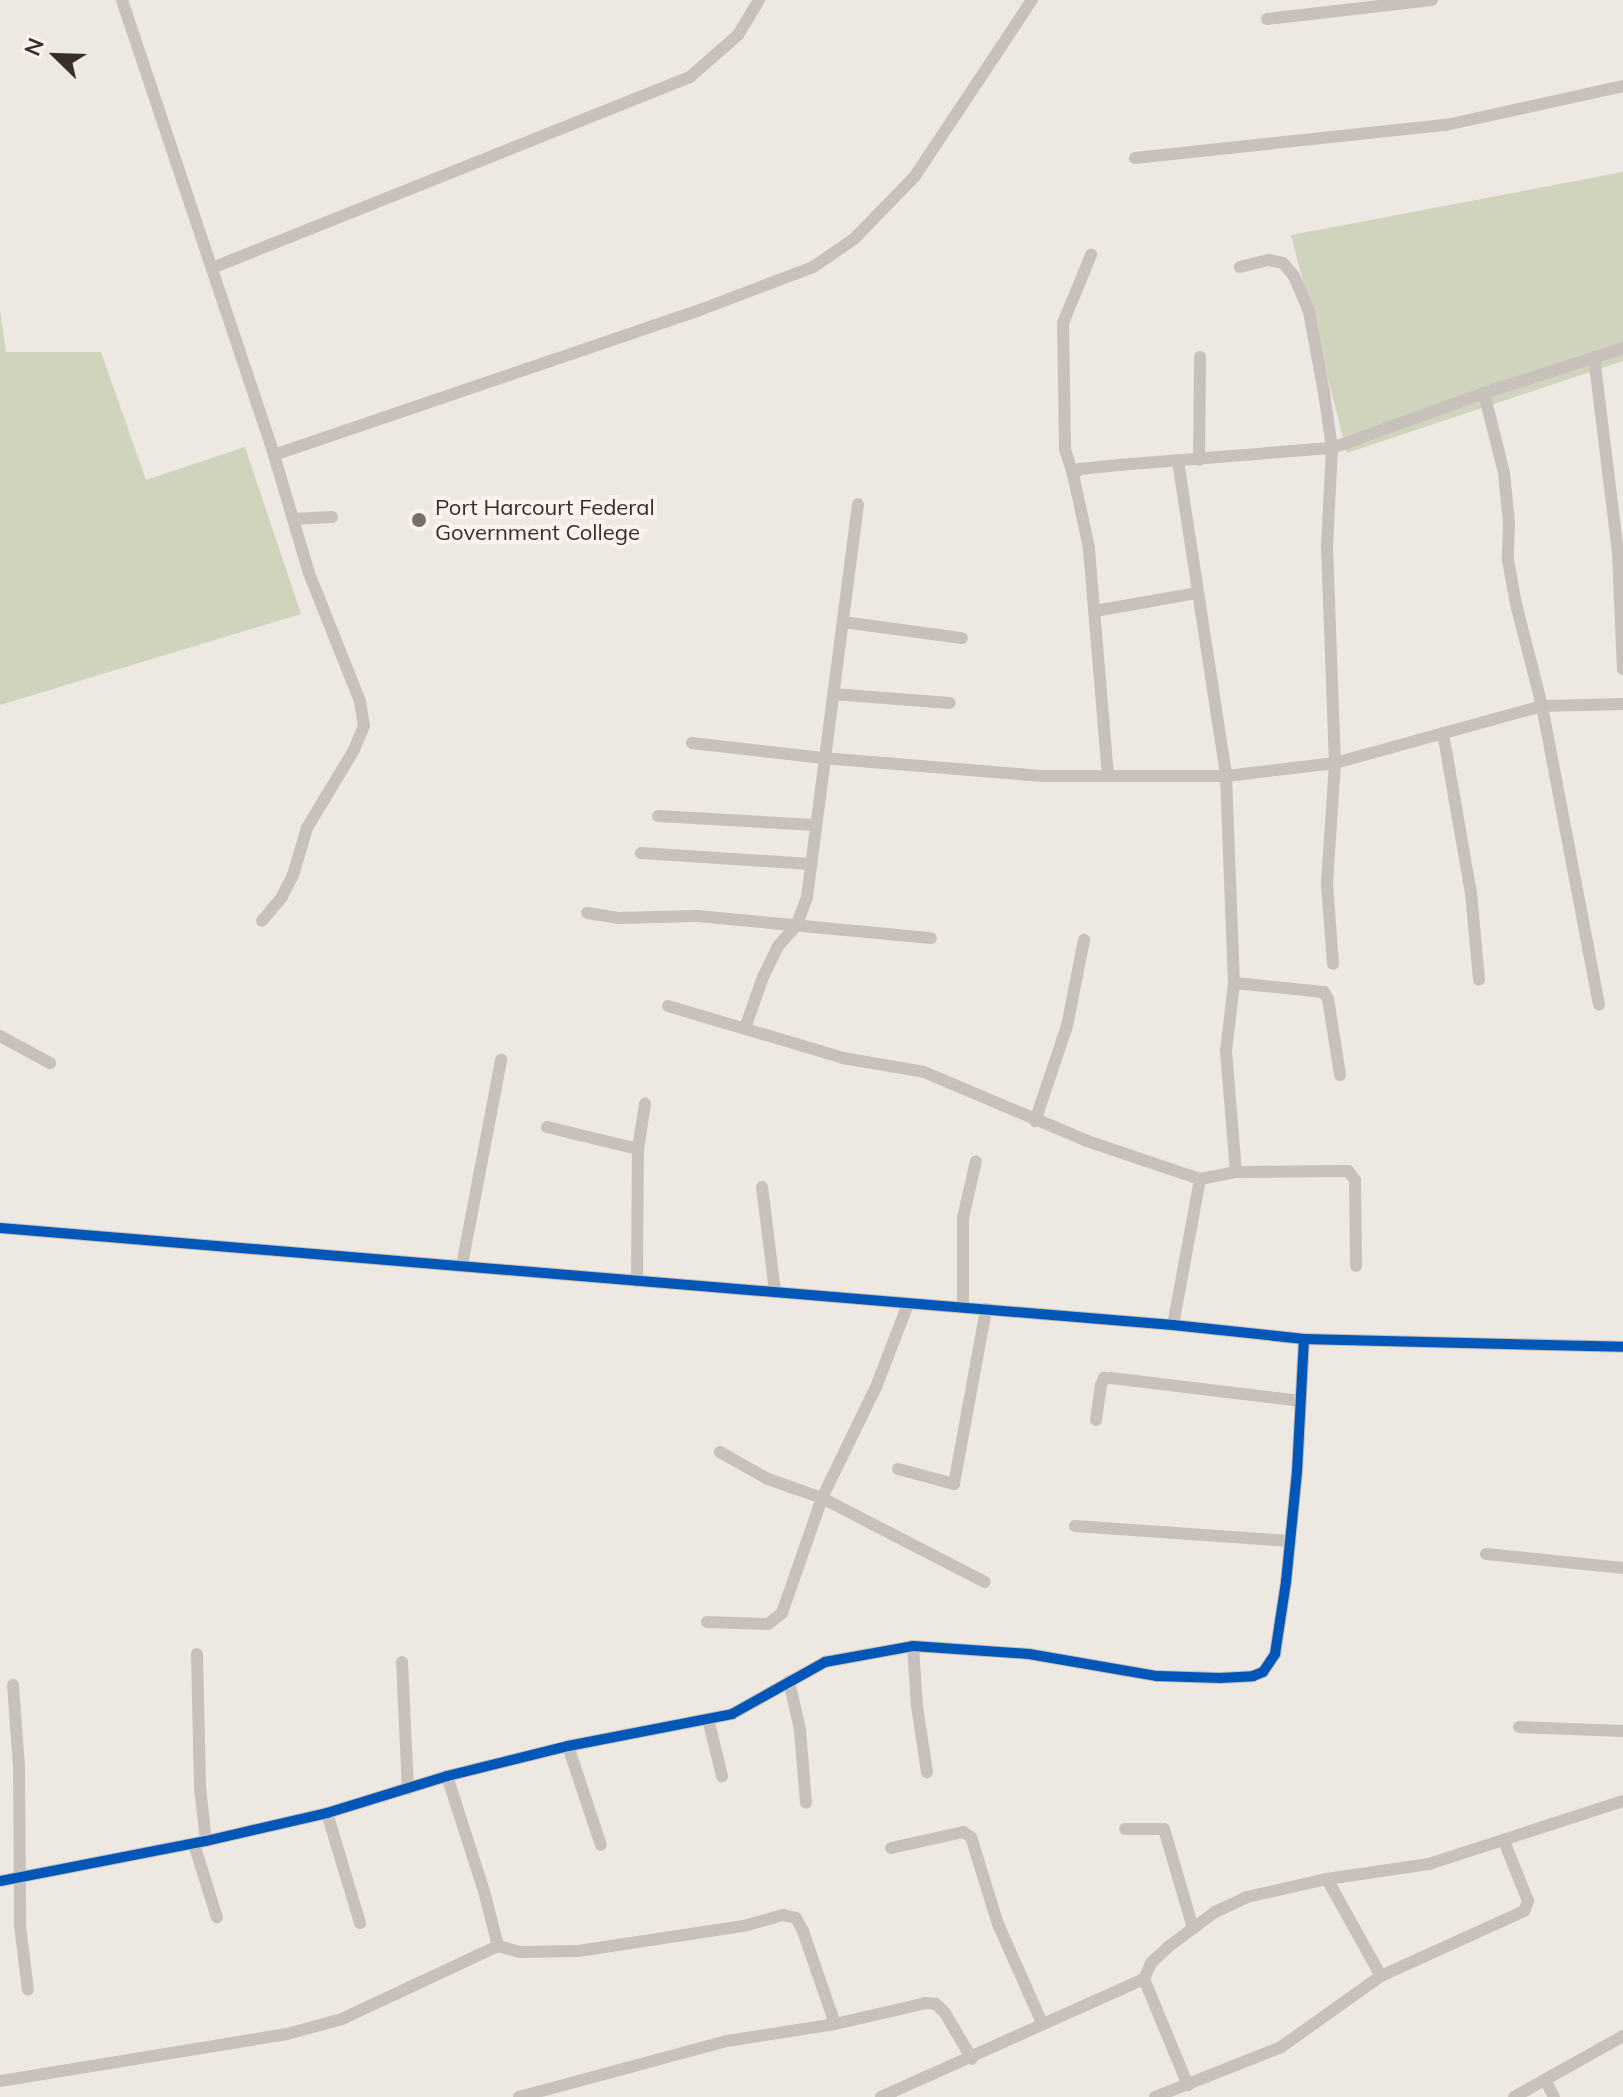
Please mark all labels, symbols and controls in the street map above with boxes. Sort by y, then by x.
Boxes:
north arrow [16,16,96,96]
text: N [18,34,50,60]
place label: Port Harcourt Federal Government College [435,494,655,546]
marker: Port Harcourt Federal Government College [410,511,428,529]

